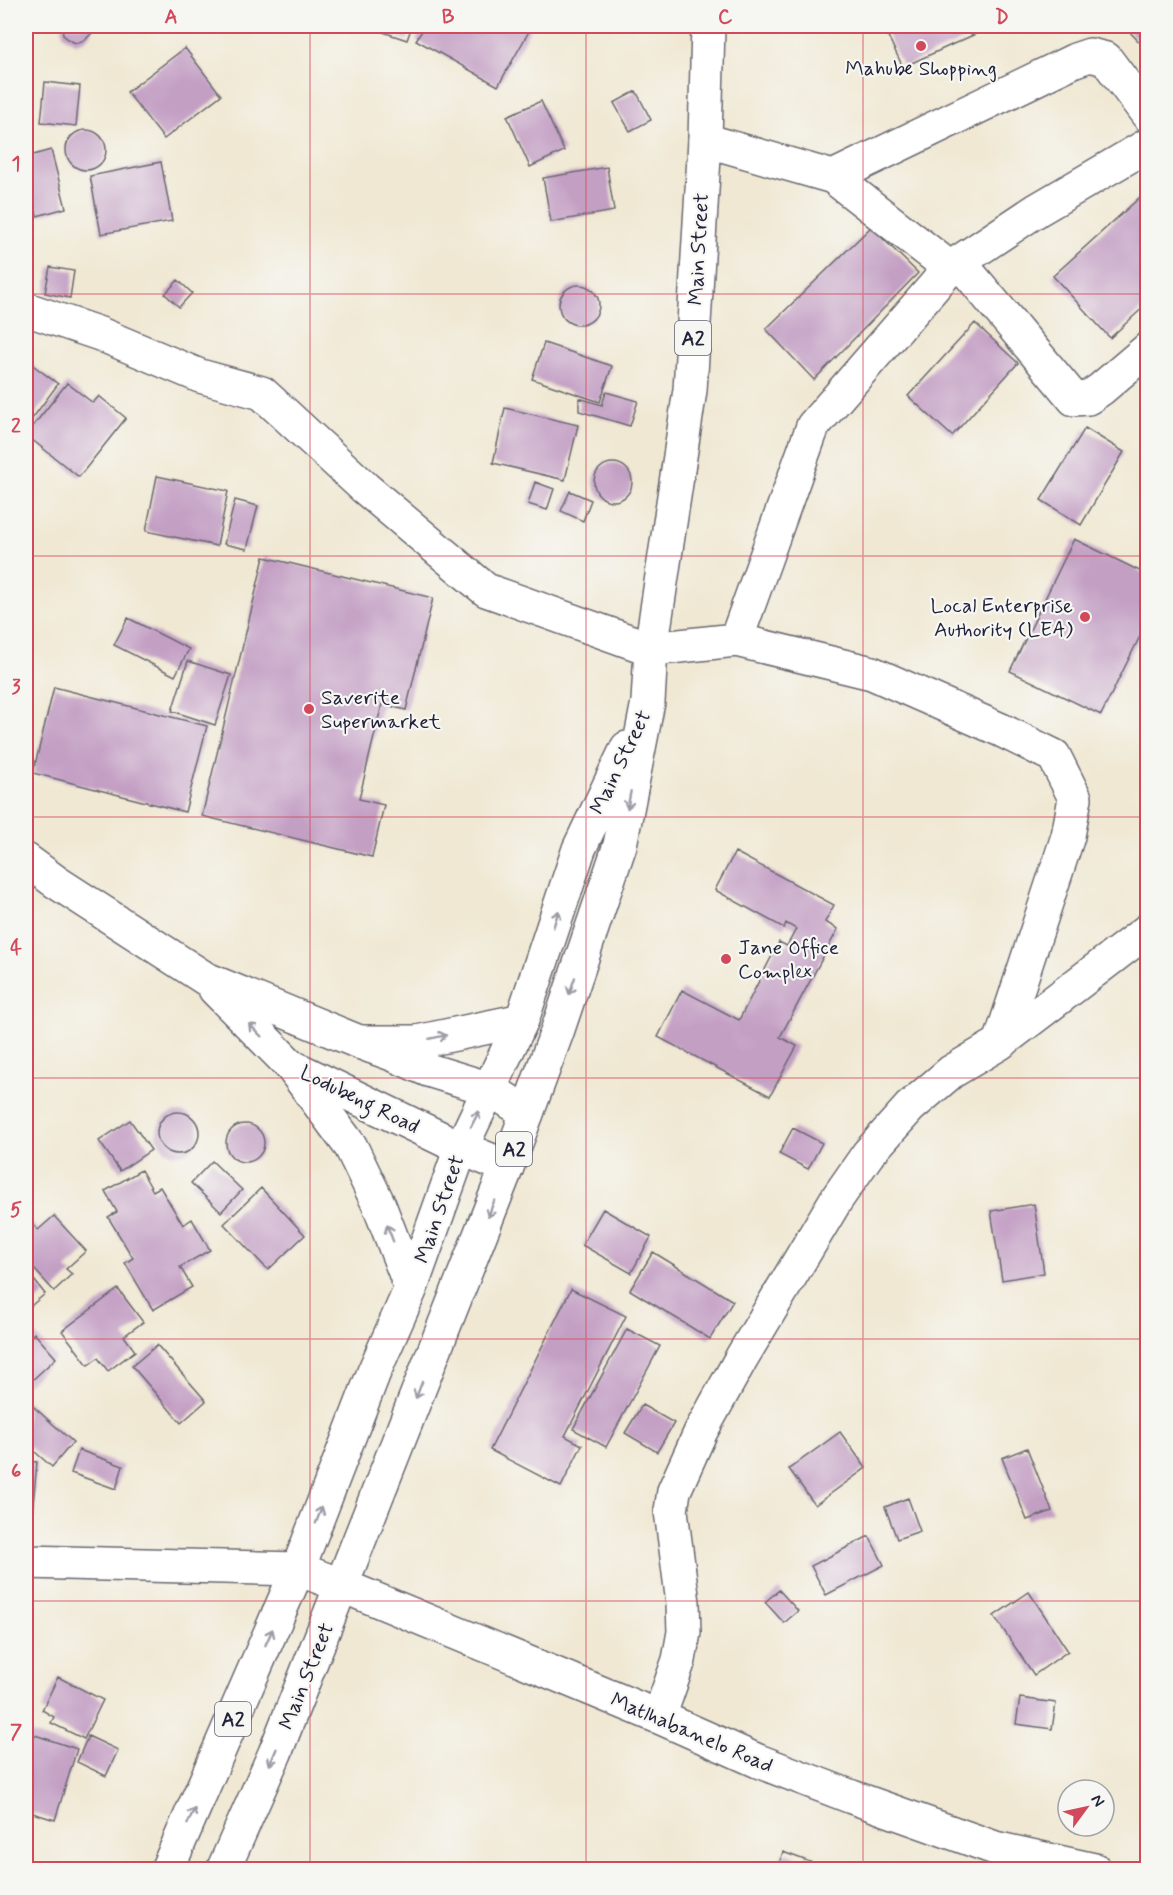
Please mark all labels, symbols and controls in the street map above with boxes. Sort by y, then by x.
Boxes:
text: A [164,4,178,31]
text: B [442,4,455,31]
text: C [718,4,733,31]
text: D [995,4,1009,31]
marker: Mahube Shopping [914,39,928,53]
place label: Mahube Shopping [845,55,997,83]
text: 1 [12,151,20,178]
street label: Main Street [682,192,716,306]
road number: A2 [675,321,711,355]
text: 2 [11,413,21,440]
place label: Local Enterprise Authority (LEA) [930,592,1074,644]
marker: Local Enterprise Authority (LEA) [1078,610,1092,624]
text: 3 [11,674,21,701]
place label: Saverite Supermarket [321,684,441,736]
marker: Saverite Supermarket [302,702,316,716]
street label: Main Street [584,706,658,819]
one-way arrow [622,790,634,809]
one-way arrow [551,910,562,929]
place label: Jane Office Complex [738,934,839,986]
text: 4 [10,935,22,962]
marker: Jane Office Complex [719,952,733,966]
one-way arrow [566,976,577,995]
one-way arrow [248,1022,263,1037]
one-way arrow [428,1031,447,1043]
street label: Lodubeng Road [294,1059,424,1143]
one-way arrow [470,1110,481,1128]
road number: A2 [496,1132,532,1166]
street label: Main Street [408,1151,472,1267]
text: 5 [10,1197,22,1224]
one-way arrow [485,1199,496,1218]
one-way arrow [384,1224,395,1243]
one-way arrow [413,1381,424,1399]
text: 6 [11,1458,21,1485]
one-way arrow [314,1506,325,1525]
street label: Main Street [273,1619,341,1734]
one-way arrow [264,1628,275,1646]
street label: Matlhabanelo Road [606,1686,777,1780]
road number: A2 [215,1702,251,1736]
text: 7 [10,1719,22,1746]
one-way arrow [267,1747,278,1765]
north arrow [1056,1778,1116,1838]
text: N [1086,1790,1109,1811]
one-way arrow [186,1807,197,1825]

